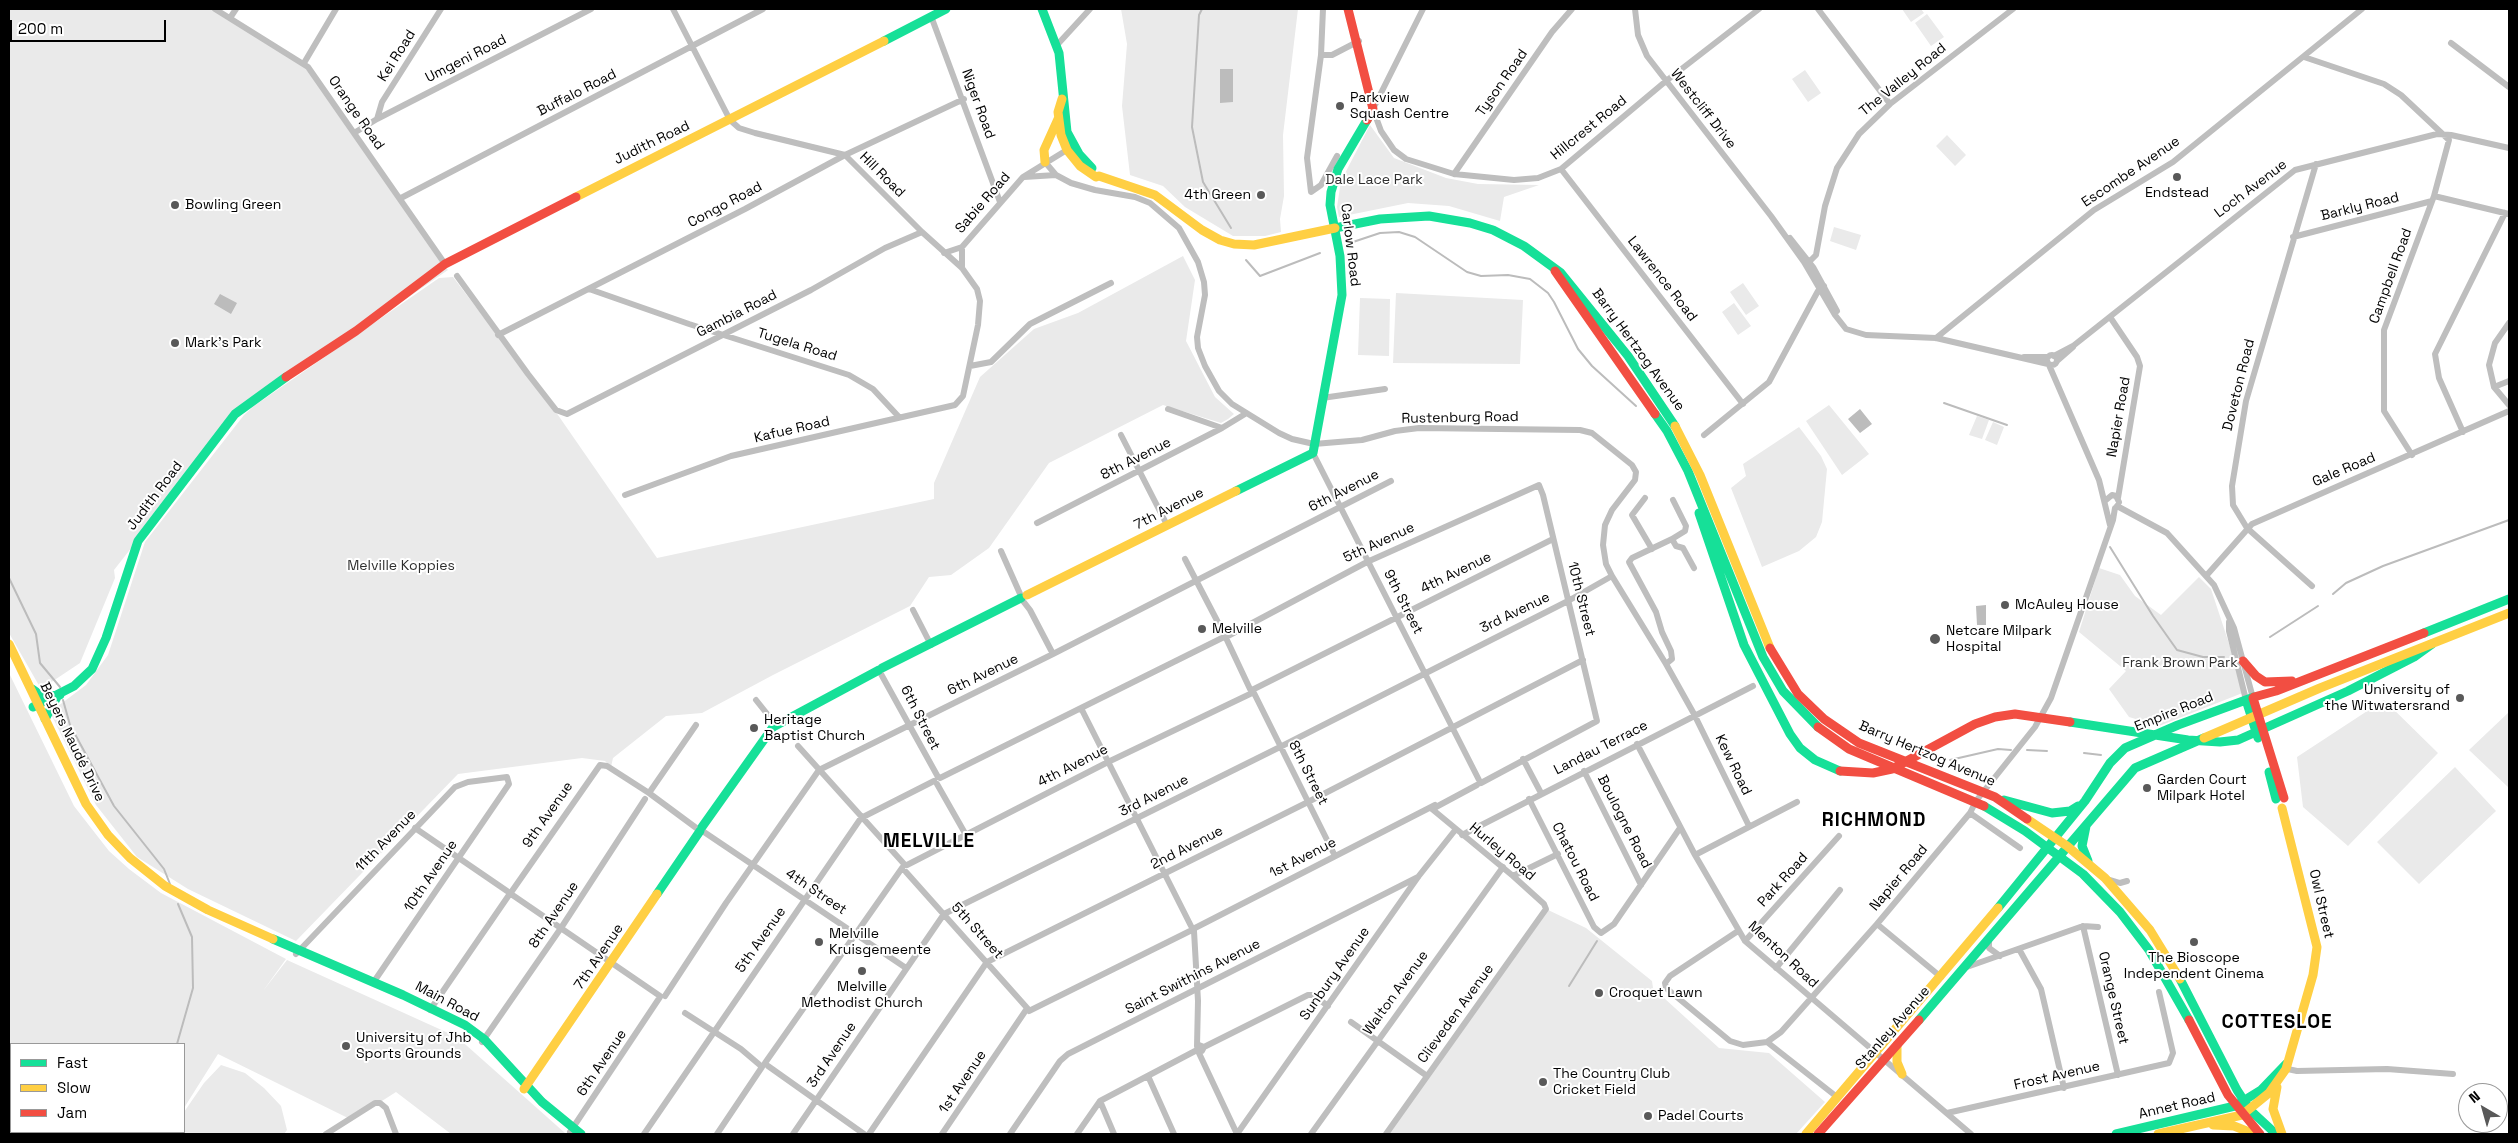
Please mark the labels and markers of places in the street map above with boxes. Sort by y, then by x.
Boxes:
place label: Parkview Squash Centre [1350,90,1449,122]
marker: Parkview Squash Centre [1334,100,1346,112]
marker: Endstead [2171,171,2183,183]
place label: Endstead [2145,185,2209,201]
place label: 4th Green [1184,187,1251,203]
marker: 4th Green [1255,189,1267,201]
place label: Bowling Green [185,197,281,213]
marker: Bowling Green [169,199,181,211]
place label: Mark's Park [185,335,262,351]
marker: Mark's Park [169,337,181,349]
place label: McAuley House [2015,597,2119,613]
marker: McAuley House [1999,599,2011,611]
place label: Melville [1212,621,1262,637]
marker: Melville [1196,623,1208,635]
place label: Netcare Milpark Hospital [1946,623,2052,656]
marker: Netcare Milpark Hospital [1928,632,1942,646]
place label: University of the Witwatersrand [2325,682,2450,714]
marker: University of the Witwatersrand [2454,692,2466,704]
place label: Heritage Baptist Church [764,712,865,744]
marker: Heritage Baptist Church [748,722,760,734]
place label: Garden Court Milpark Hotel [2157,772,2247,804]
marker: Garden Court Milpark Hotel [2141,782,2153,794]
place label: Melville Kruisgemeente [829,926,931,959]
marker: Melville Kruisgemeente [813,936,825,948]
marker: The Bioscope Independent Cinema [2188,936,2200,948]
place label: The Bioscope Independent Cinema [2124,950,2264,982]
marker: Melville Methodist Church [856,965,868,977]
place label: Melville Methodist Church [801,979,923,1012]
place label: Croquet Lawn [1609,985,1703,1001]
marker: Croquet Lawn [1593,987,1605,999]
place label: University of Jhb Sports Grounds [356,1030,472,1062]
marker: University of Jhb Sports Grounds [340,1040,352,1052]
place label: The Country Club Cricket Field [1553,1066,1670,1098]
marker: The Country Club Cricket Field [1537,1076,1549,1088]
place label: Padel Courts [1658,1108,1744,1124]
marker: Padel Courts [1642,1110,1654,1122]

